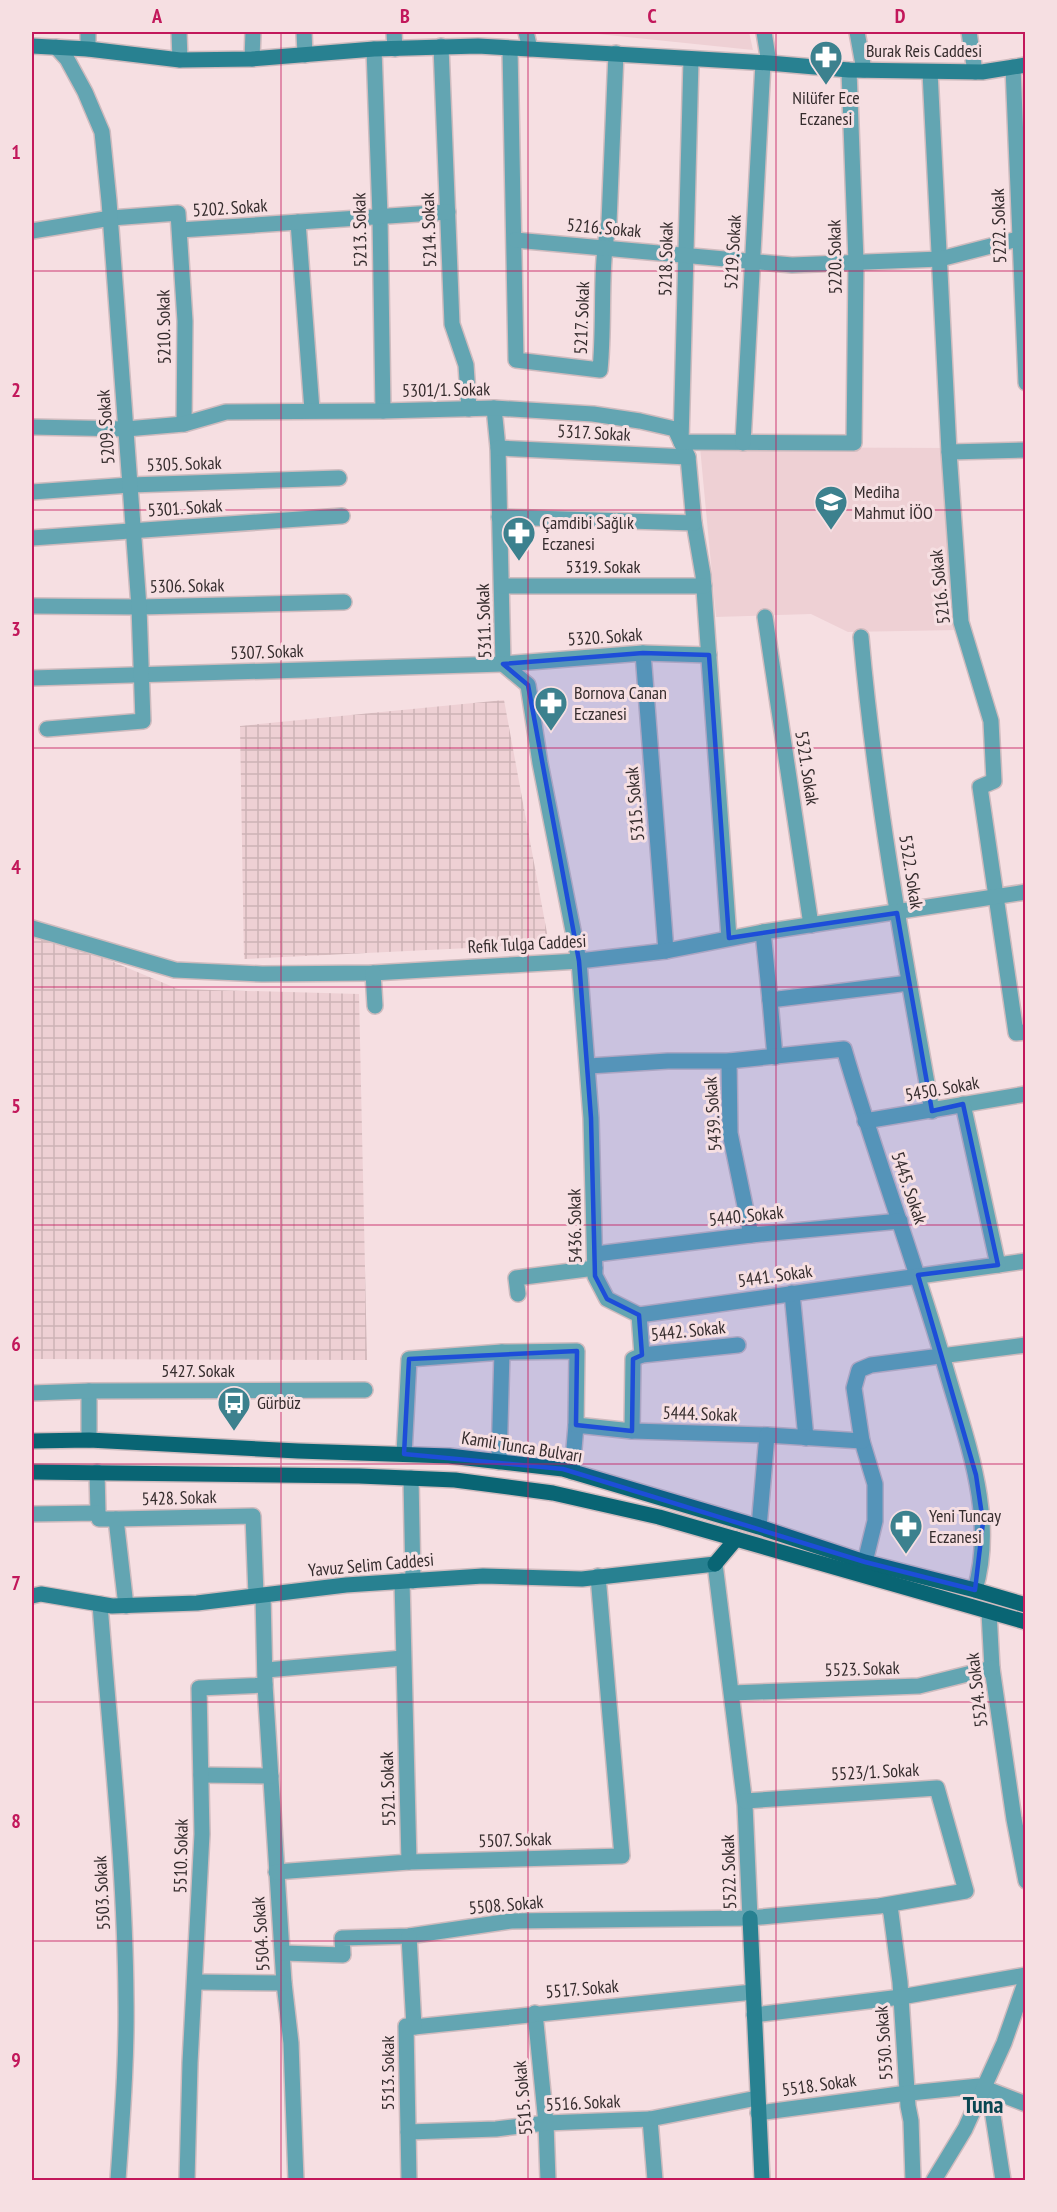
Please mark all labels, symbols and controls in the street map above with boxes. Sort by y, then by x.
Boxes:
text: A [151,3,163,29]
text: B [400,3,410,29]
text: C [647,3,657,29]
text: D [895,3,906,29]
pharmacy icon: Nilüfer Ece Eczanesi [808,39,844,86]
street label: Burak Reis Caddesi [866,39,982,62]
place label: Nilüfer Ece Eczanesi [792,86,860,130]
text: 1 [11,139,21,165]
street label: 5222. Sokak [986,188,1011,264]
street label: 5213. Sokak [347,192,372,268]
street label: 5214. Sokak [416,192,441,268]
street label: 5202. Sokak [192,193,268,222]
street label: 5216. Sokak [566,213,642,242]
street label: 5219. Sokak [719,214,746,290]
street label: 5220. Sokak [822,219,847,295]
street label: 5218. Sokak [653,221,678,297]
street label: 5217. Sokak [569,281,594,355]
street label: 5210. Sokak [151,289,176,365]
text: 2 [11,377,21,403]
street label: 5301/1. Sokak [402,377,490,402]
street label: 5209. Sokak [91,389,120,465]
street label: 5317. Sokak [557,419,631,446]
street label: 5305. Sokak [146,451,222,476]
place label: Mediha Mahmut İÖO [854,480,933,524]
school or university icon: Mediha Mahmut İÖO [813,484,849,531]
street label: 5301. Sokak [147,493,223,522]
place label: Çamdibi Sağlık Eczanesi [542,511,634,555]
pharmacy icon: Çamdibi Sağlık Eczanesi [501,515,537,562]
street label: 5216. Sokak [924,549,955,625]
street label: 5319. Sokak [566,555,640,578]
street label: 5306. Sokak [149,573,225,598]
street label: 5311. Sokak [471,583,496,659]
text: 3 [11,616,21,642]
street label: 5320. Sokak [567,622,643,651]
street label: 5307. Sokak [230,639,304,664]
place label: Bornova Canan Eczanesi [574,681,667,725]
pharmacy icon: Bornova Canan Eczanesi [533,685,569,732]
street label: 5321. Sokak [790,729,825,807]
street label: 5315. Sokak [620,766,649,842]
street label: 5322. Sokak [894,833,929,911]
text: 4 [11,854,21,880]
street label: Refik Tulga Caddesi [467,929,587,958]
street label: 5450. Sokak [903,1071,981,1106]
street label: 5439. Sokak [698,1076,727,1152]
text: 5 [11,1093,21,1119]
street label: 5445. Sokak [886,1149,933,1227]
street label: 5436. Sokak [562,1188,587,1264]
street label: 5440. Sokak [708,1200,784,1231]
street label: 5441. Sokak [736,1259,814,1292]
street label: 5442. Sokak [650,1315,726,1346]
text: 6 [11,1331,21,1357]
street label: 5427. Sokak [161,1359,235,1382]
bus stop icon: Gürbüz [216,1385,252,1432]
place label: Gürbüz [257,1391,301,1414]
street label: 5444. Sokak [662,1401,738,1426]
street label: Kamil Tunca Bulvarı [460,1426,584,1467]
street label: 5428. Sokak [141,1485,217,1510]
place label: Yeni Tuncay Eczanesi [929,1504,1001,1548]
pharmacy icon: Yeni Tuncay Eczanesi [888,1508,924,1555]
street label: Yavuz Selim Caddesi [307,1548,435,1581]
text: 7 [11,1570,21,1596]
street label: 5524. Sokak [961,1651,992,1729]
street label: 5523. Sokak [824,1656,900,1681]
street label: 5521. Sokak [375,1751,400,1827]
street label: 5523/1. Sokak [830,1758,920,1785]
text: 8 [11,1808,21,1834]
street label: 5510. Sokak [168,1818,193,1894]
street label: 5507. Sokak [478,1827,552,1852]
street label: 5522. Sokak [716,1834,741,1910]
street label: 5503. Sokak [88,1855,115,1931]
street label: 5508. Sokak [468,1890,544,1919]
street label: 5504. Sokak [246,1896,275,1972]
street label: 5517. Sokak [544,1974,619,2003]
street label: 5530. Sokak [869,2005,898,2081]
street label: 5513. Sokak [376,2036,399,2110]
text: 9 [11,2047,21,2073]
street label: 5515. Sokak [508,2060,537,2136]
street label: 5518. Sokak [780,2068,858,2101]
street label: 5516. Sokak [545,2089,621,2116]
district label: Tuna [963,2089,1003,2120]

